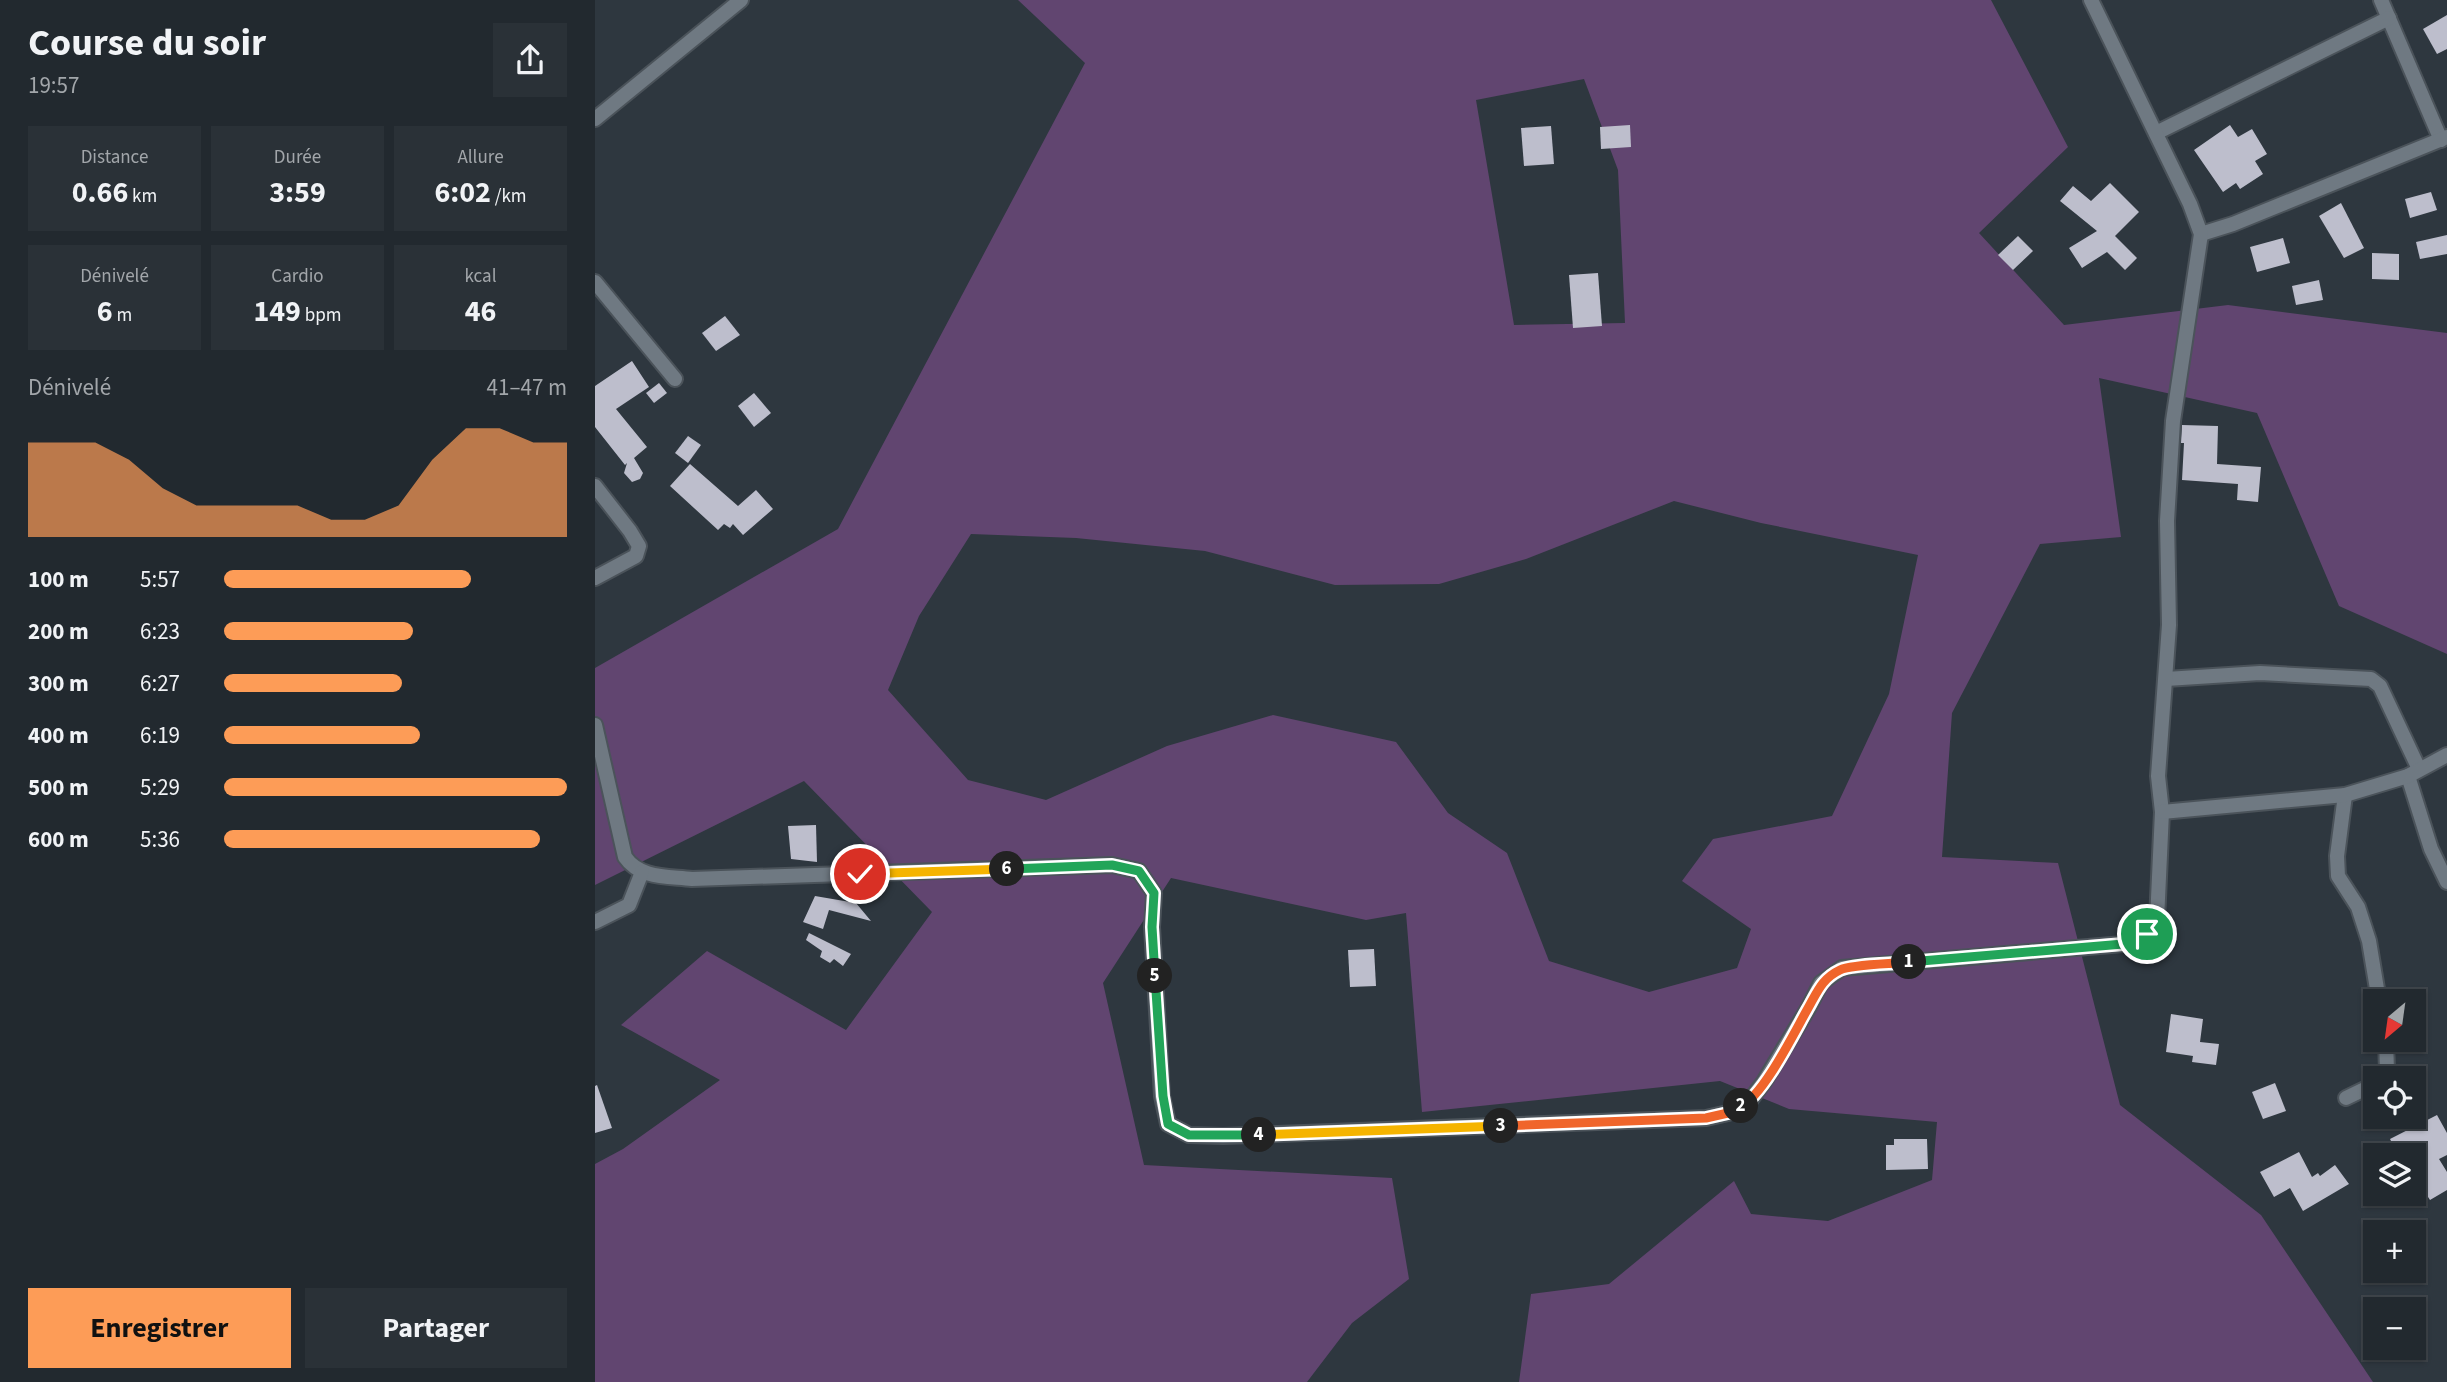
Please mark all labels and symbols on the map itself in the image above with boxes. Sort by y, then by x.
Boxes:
pin [830,844,890,904]
pin: 6 [989,852,1025,886]
pin [2117,904,2177,964]
pin: 1 [1891,944,1927,979]
pin: 5 [1137,958,1173,993]
north arrow [2363,989,2425,1052]
pin: 2 [1723,1088,1759,1124]
pin: 3 [1483,1108,1518,1144]
pin: 4 [1241,1118,1277,1152]

